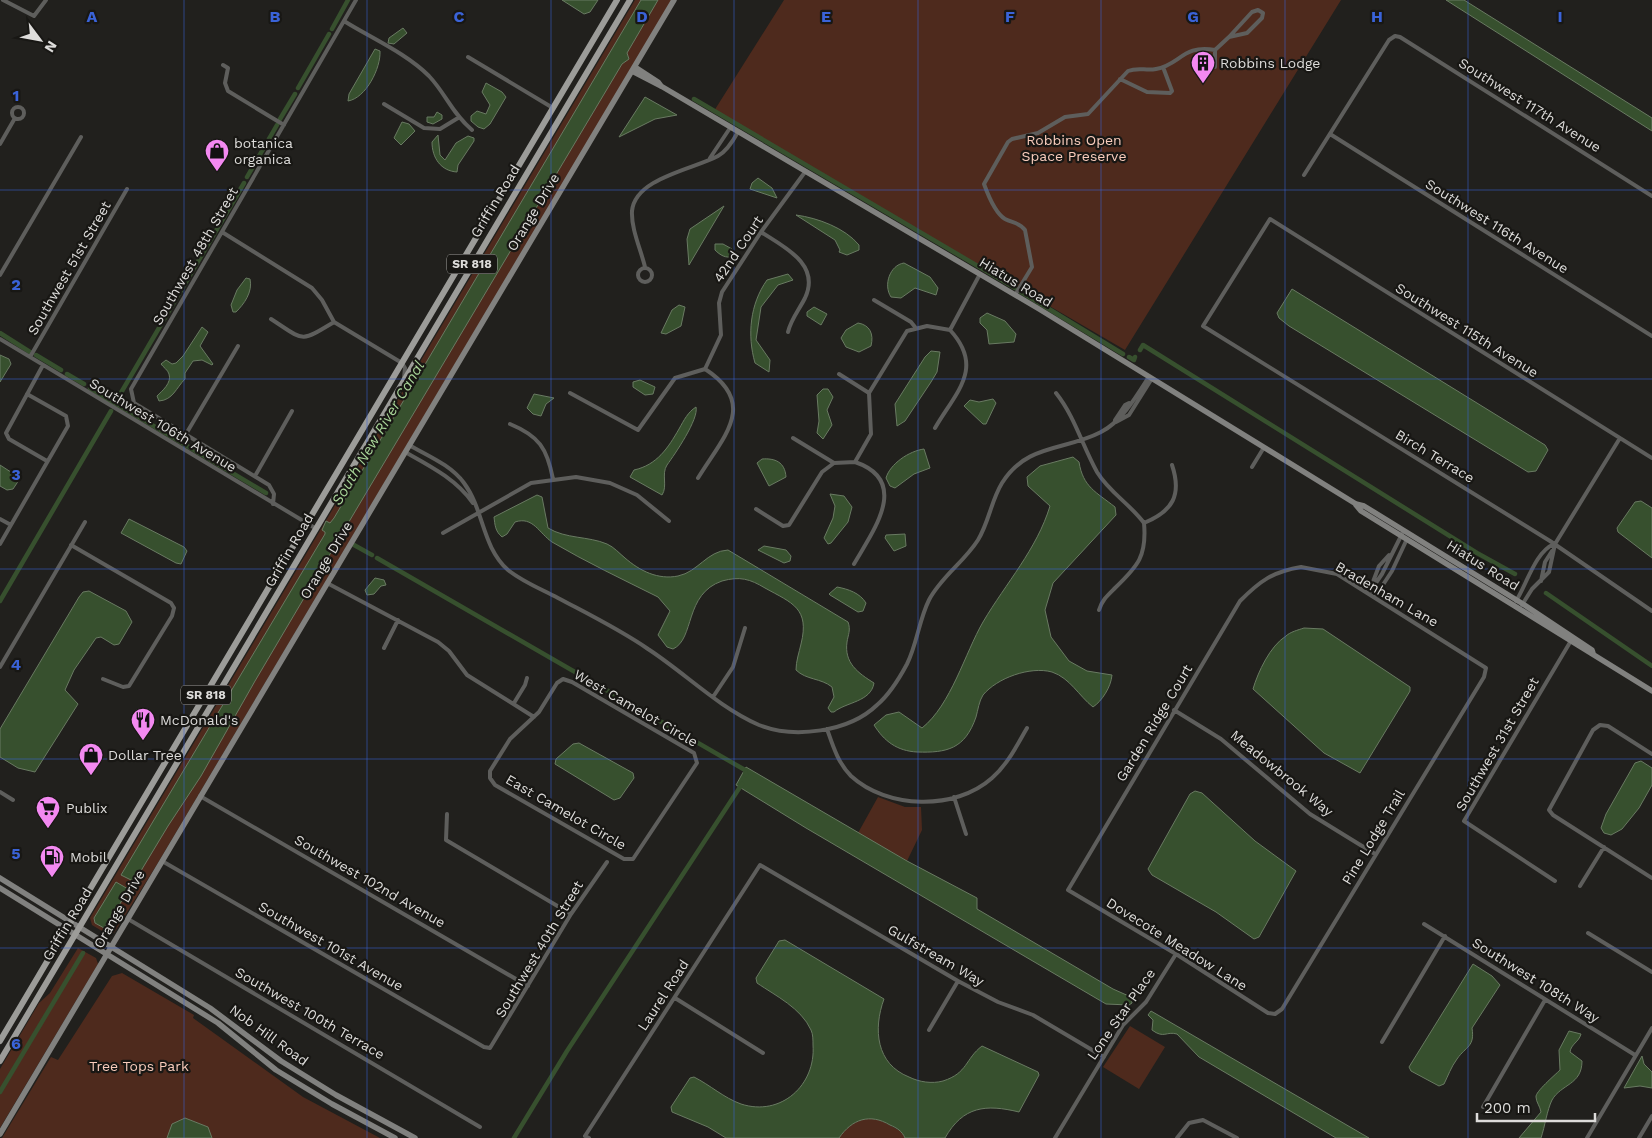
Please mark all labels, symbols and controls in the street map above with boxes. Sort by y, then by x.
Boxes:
text: A [87,7,98,26]
text: B [270,7,281,26]
text: C [454,7,465,26]
text: D [636,7,648,26]
text: E [821,7,831,26]
text: F [1005,7,1015,26]
text: G [1187,7,1199,26]
text: H [1371,7,1383,26]
text: I [1557,7,1563,26]
north arrow [15,15,65,65]
text: N [41,38,61,56]
building icon: Robbins Lodge [1190,50,1216,84]
place label: Robbins Lodge [1220,55,1320,71]
street label: Southwest 117th Avenue [1456,55,1604,155]
text: 1 [13,86,19,105]
park label: Robbins Open Space Preserve [1022,132,1126,164]
place label: botanica organica [234,135,293,167]
shop icon: botanica organica [204,138,230,172]
street label: Griffin Road [467,162,523,240]
street label: Orange Drive [504,170,562,254]
street label: Southwest 116th Avenue [1423,175,1571,277]
street label: Southwest 48th Street [149,184,241,328]
street label: Southwest 51st Street [24,198,114,338]
street label: 42nd Court [710,213,766,285]
road number: SR 818 [447,254,497,274]
street label: Hiatus Road [977,254,1055,310]
text: 2 [11,275,21,294]
street label: Southwest 115th Avenue [1393,279,1541,381]
water label: South New River Canal [328,357,429,508]
street label: Southwest 106th Avenue [87,375,239,475]
street label: Birch Terrace [1393,426,1477,486]
text: 3 [11,465,21,484]
street label: Griffin Road [262,511,316,589]
street label: Orange Drive [297,518,355,602]
street label: Hiatus Road [1444,536,1522,594]
street label: Bradenham Lane [1333,558,1441,630]
text: 4 [11,655,21,674]
street label: Garden Ridge Court [1113,661,1195,784]
street label: West Camelot Circle [571,666,701,750]
street label: Southwest 31st Street [1452,674,1542,814]
road number: SR 818 [181,686,231,704]
restaurant icon: McDonald's [130,707,156,741]
place label: McDonald's [160,712,238,728]
street label: Meadowbrook Way [1228,727,1337,820]
shop icon: Dollar Tree [78,742,104,776]
place label: Dollar Tree [108,747,182,763]
street label: East Camelot Circle [503,771,629,853]
street label: Pine Lodge Trail [1338,786,1408,887]
supermarket icon: Publix [35,795,61,829]
place label: Publix [66,800,107,816]
street label: Southwest 102nd Avenue [292,831,448,931]
text: 5 [11,844,21,863]
fuel station icon: Mobil [39,844,65,878]
place label: Mobil [70,849,108,865]
street label: Orange Drive [90,867,148,951]
street label: Southwest 40th Street [492,878,586,1020]
street label: Griffin Road [39,885,95,963]
street label: Dovecote Meadow Lane [1104,894,1250,994]
street label: Southwest 101st Avenue [256,898,406,994]
street label: Gulfstream Way [885,921,988,989]
street label: Southwest 108th Way [1469,934,1603,1026]
street label: Laurel Road [634,957,692,1033]
street label: Southwest 100th Terrace [233,964,387,1062]
street label: Lone Star Place [1084,965,1158,1063]
street label: Nob Hill Road [227,1001,311,1069]
text: 6 [11,1034,21,1053]
park label: Tree Tops Park [89,1058,189,1074]
scale bar [1477,1090,1594,1122]
text: 200 m [1484,1099,1531,1117]

